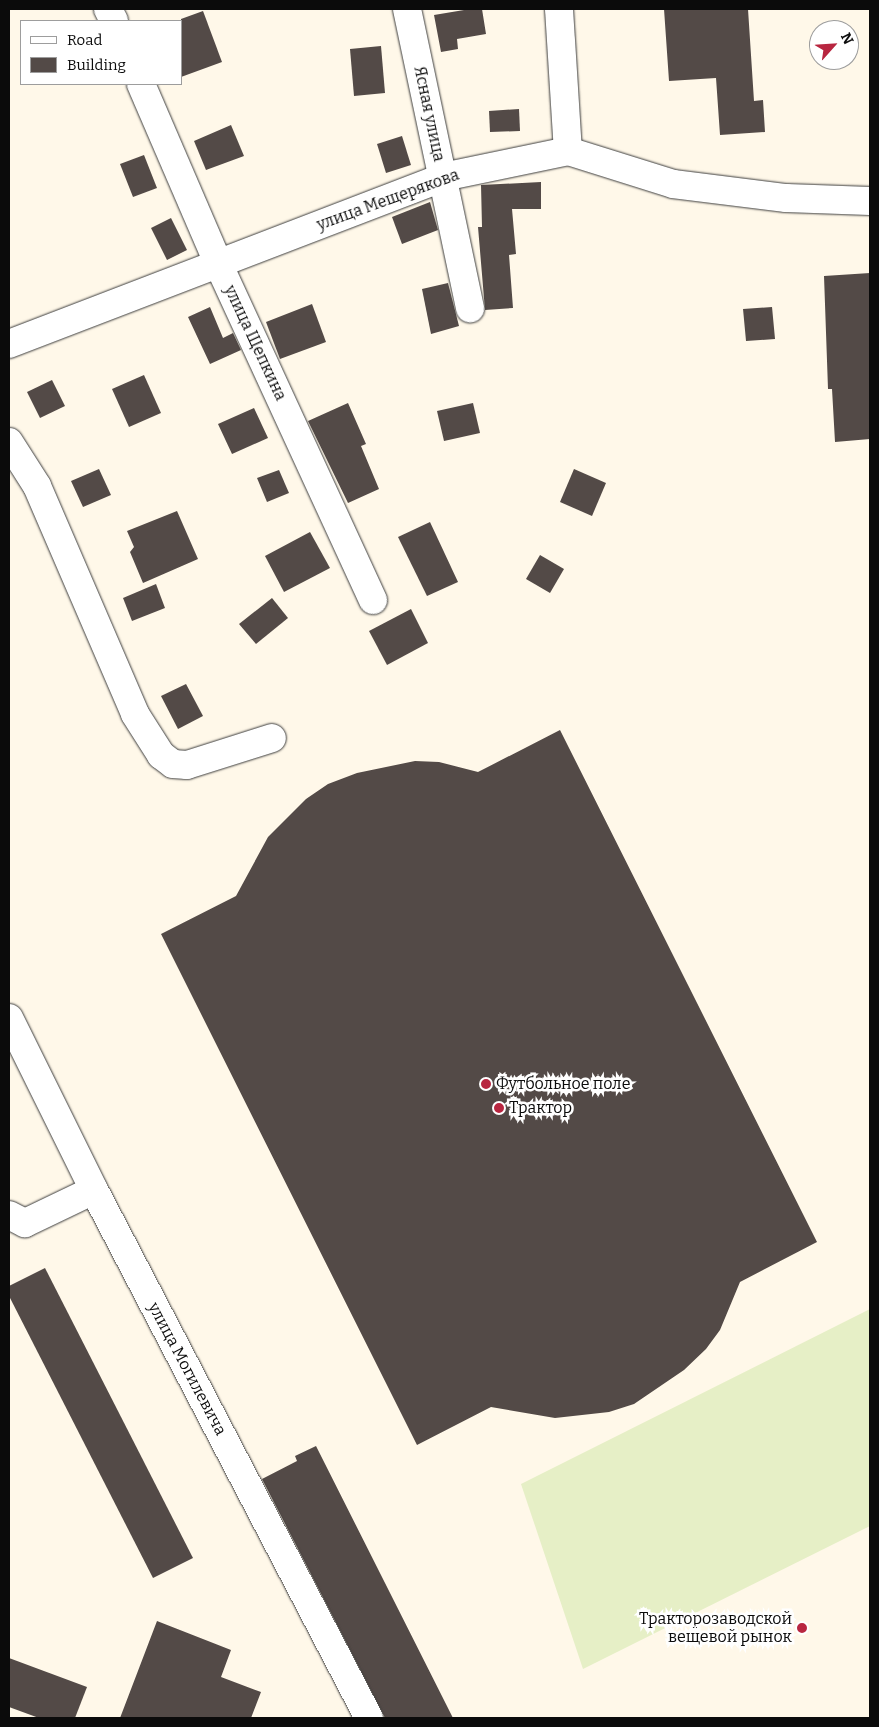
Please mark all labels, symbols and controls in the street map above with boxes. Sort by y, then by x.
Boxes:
legend [20,20,182,85]
north arrow [809,20,859,70]
text: N [837,30,857,47]
text: Road [67,31,102,49]
text: Building [67,56,126,74]
street label: Ясная улица [410,65,448,163]
street label: улица Мещерякова [314,165,462,235]
street label: улица Щепкина [220,282,290,404]
place label: Футбольное поле [496,1074,630,1094]
marker: Футбольное поле [480,1078,492,1090]
place label: Трактор [509,1098,572,1118]
marker: Трактор [493,1102,505,1114]
street label: улица Могилевича [144,1299,230,1439]
place label: Тракторозаводской вещевой рынок [639,1609,792,1647]
marker: Тракторозаводской вещевой рынок [796,1622,808,1634]

